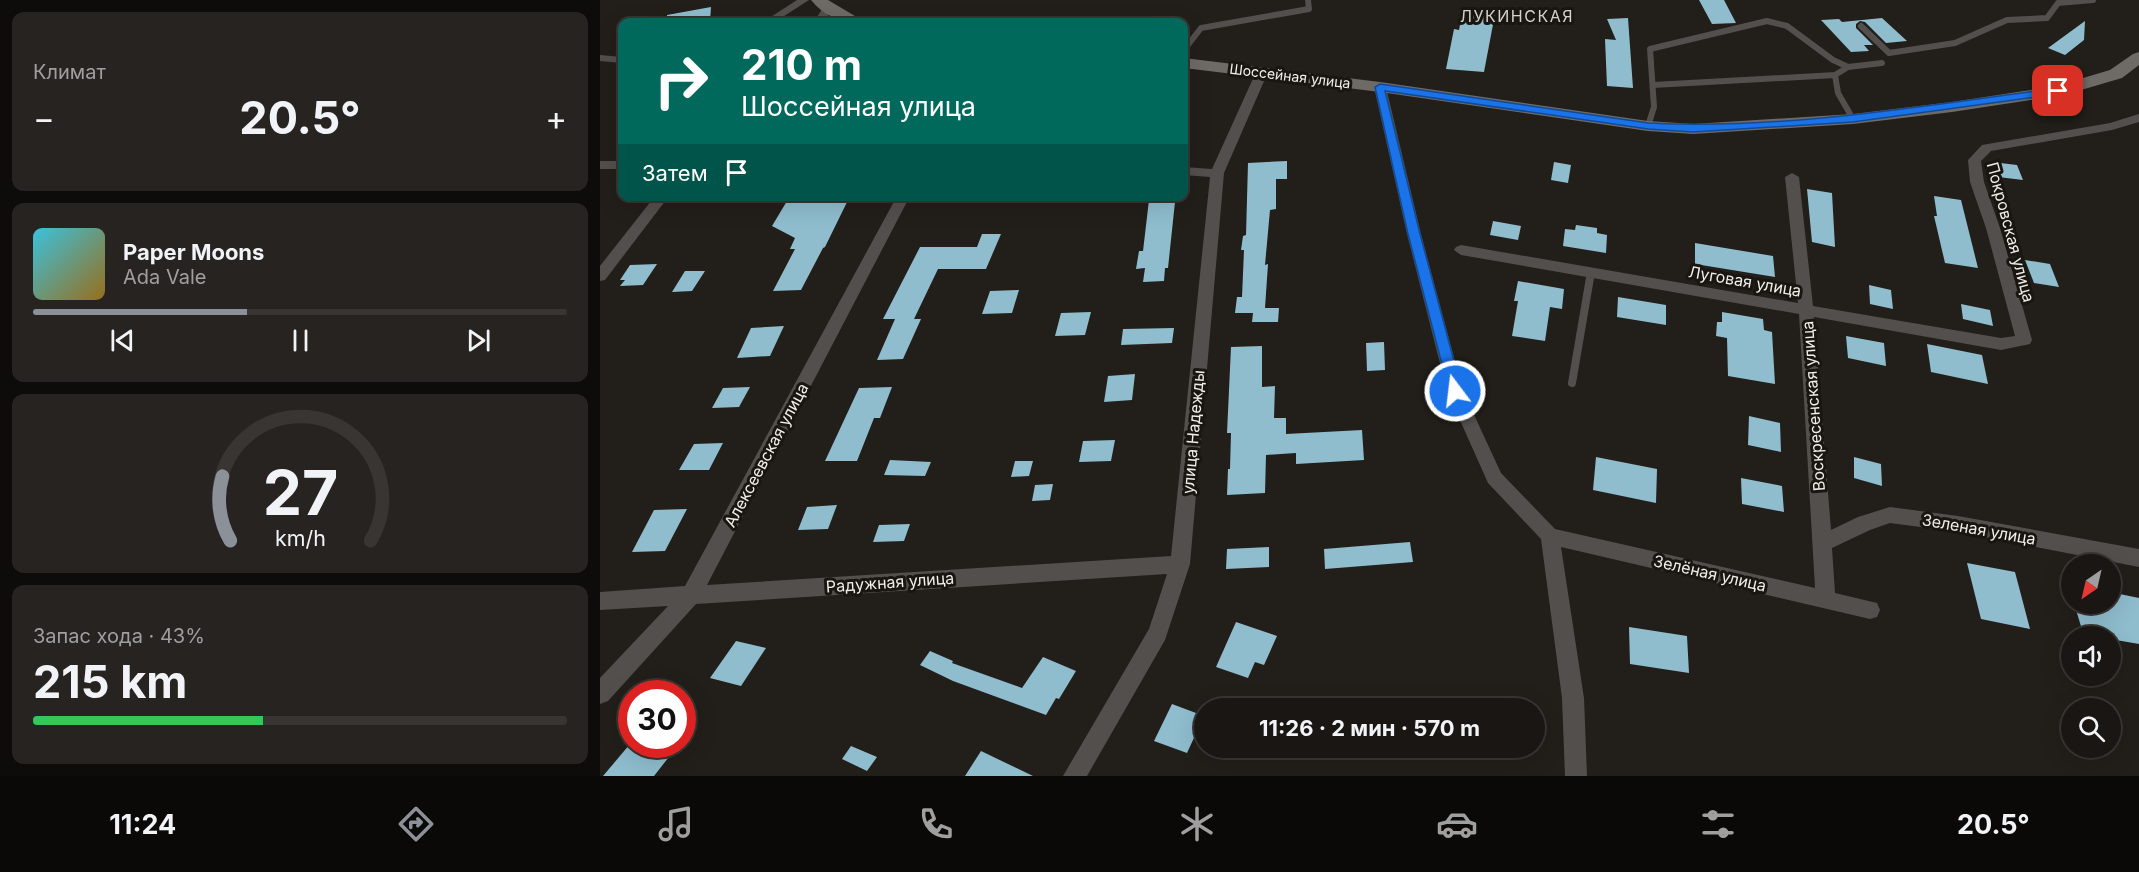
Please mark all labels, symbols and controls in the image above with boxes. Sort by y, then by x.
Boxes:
district label: ЛУКИНСКАЯ [1460,6,1574,26]
text: 210 m [741,39,862,90]
icon: right [642,42,720,120]
text: Климат [33,60,106,84]
street label: Шоссейная улица [1229,60,1352,91]
pin [2032,65,2083,116]
icon: arrive [2041,74,2074,107]
text: 20.5° [239,90,361,145]
text: Шоссейная улица [741,90,976,123]
text: − [33,98,55,138]
text: + [545,98,567,138]
icon: arrive [720,156,753,189]
text: Затем [642,160,708,186]
street label: Покровская улица [1983,160,2039,304]
text: Paper Moons [123,239,264,265]
street label: Луговая улица [1687,261,1803,301]
text: Ada Vale [123,265,206,289]
street label: Воскресенская улица [1797,320,1829,492]
icon: previous [106,324,139,357]
icon: pause [284,324,317,357]
icon: next [462,324,495,357]
position arrow [1423,359,1487,423]
street label: улица Надежды [1178,369,1208,495]
street label: Алексеевская улица [720,380,812,530]
text: 27 [262,455,338,530]
street label: Зеленая улица [1921,509,2037,549]
text: km/h [275,525,325,551]
street label: Зелёная улица [1652,550,1768,596]
north arrow [2061,554,2121,614]
map controls [2061,554,2121,758]
street label: Радужная улица [825,568,955,596]
text: Запас хода · 43% [33,624,205,648]
button: sound [2061,626,2121,686]
text: 215 km [33,654,187,709]
speed limit sign: 30 [618,680,696,758]
button: search [2061,698,2121,758]
text: 11:26 · 2 мин · 570 m [1259,715,1480,741]
icon: directions [395,803,437,845]
icon: music [655,803,697,845]
icon: phone [915,803,957,845]
icon: climate [1176,803,1218,845]
icon: car [1436,803,1478,845]
icon: filters [1697,803,1739,845]
text: 11:24 [109,808,176,841]
text: 20.5° [1957,808,2030,841]

